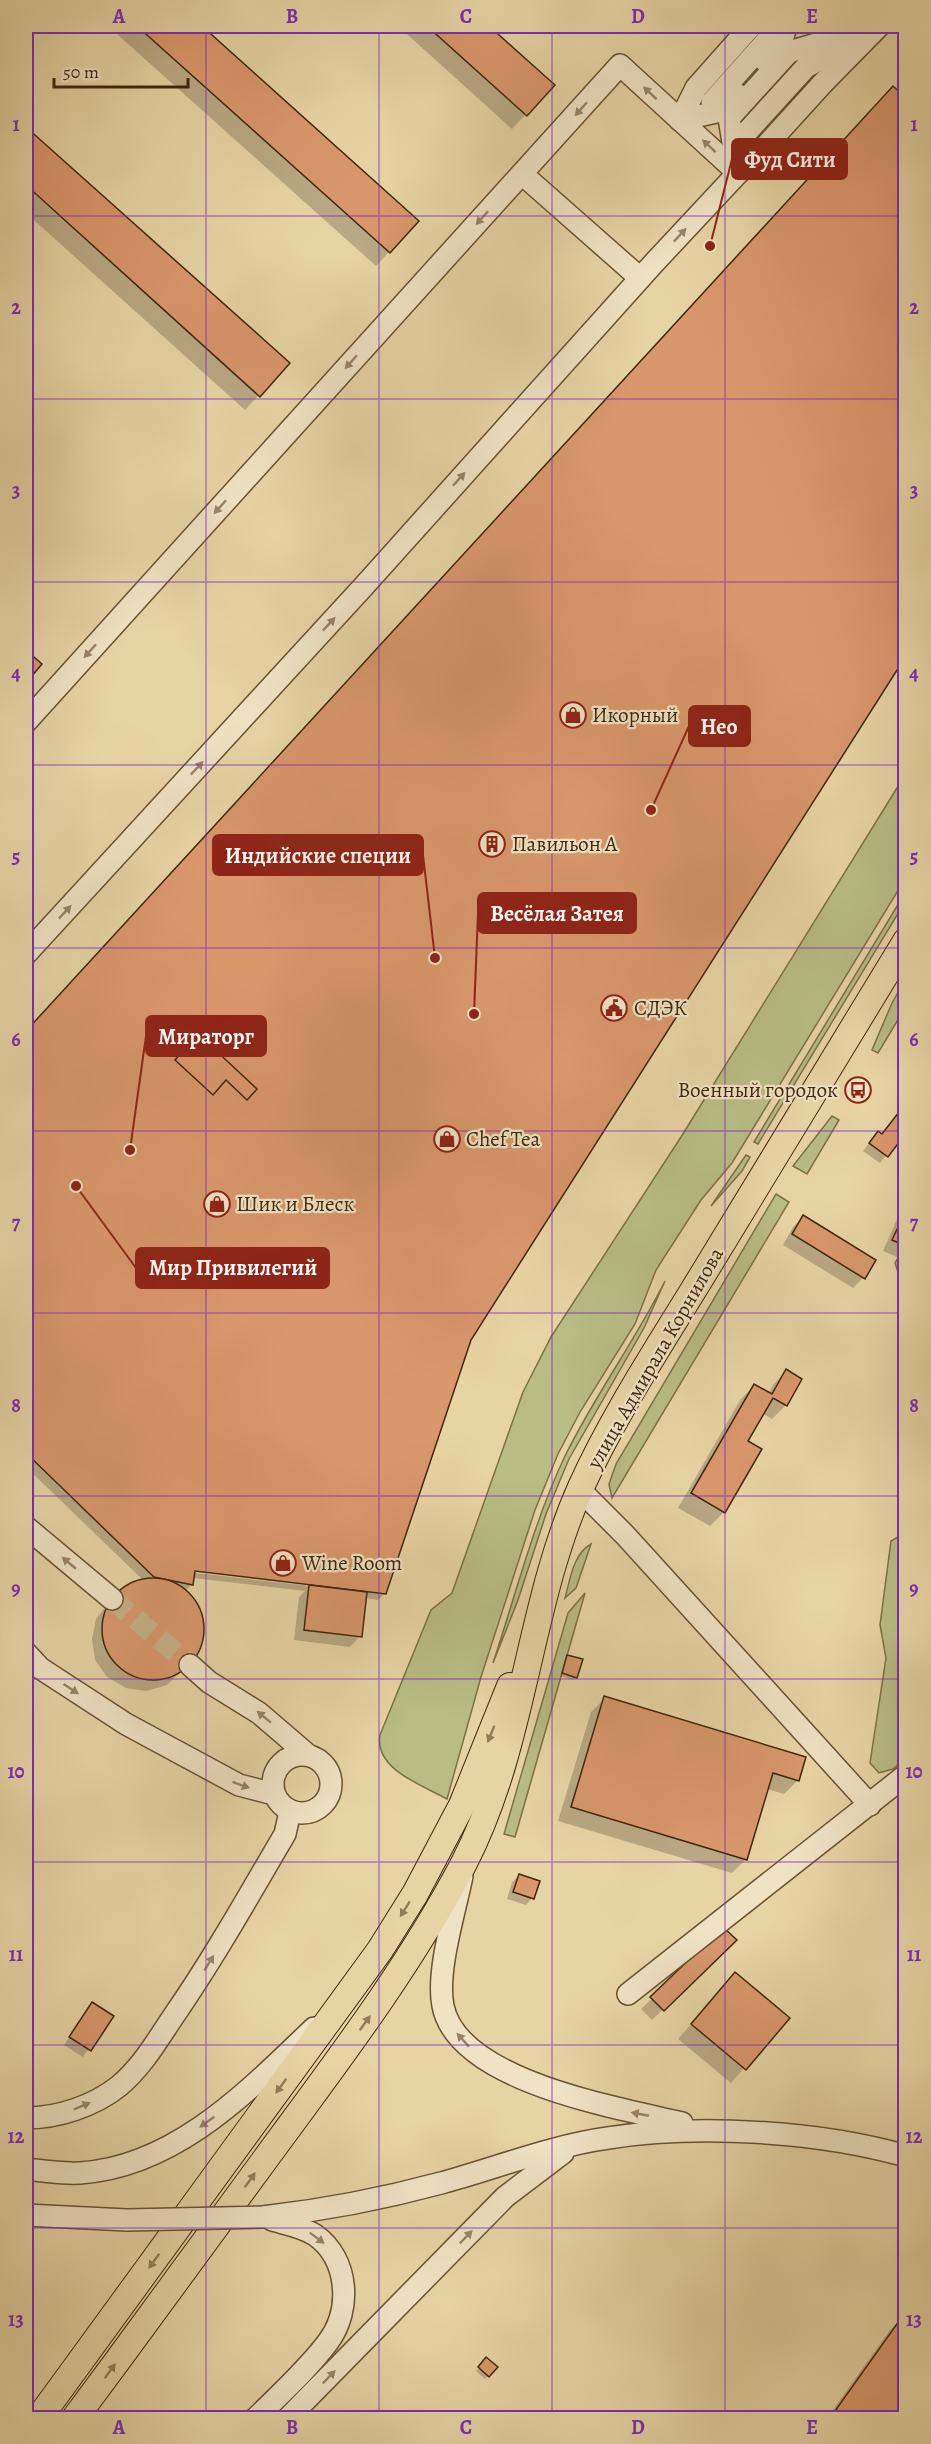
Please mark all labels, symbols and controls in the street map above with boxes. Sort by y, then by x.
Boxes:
text: A [112,3,126,30]
text: B [286,3,298,30]
text: C [460,3,472,30]
text: D [631,3,645,30]
text: E [806,3,818,30]
scale bar [54,51,188,89]
text: 50 m [63,60,99,84]
one-way arrow [643,86,657,100]
one-way arrow [574,101,588,116]
text: 1 [12,111,20,138]
text: 1 [910,111,918,138]
callout: Фуд Сити [732,139,847,179]
one-way arrow [702,140,716,154]
text: Фуд Сити [744,145,836,175]
one-way arrow [476,210,489,225]
one-way arrow [672,228,686,242]
text: 2 [11,294,21,321]
text: 2 [909,294,919,321]
one-way arrow [344,355,358,370]
one-way arrow [452,472,465,487]
text: 3 [12,477,20,504]
text: 3 [910,477,918,504]
one-way arrow [214,499,227,514]
one-way arrow [322,617,336,632]
one-way arrow [83,644,97,659]
text: 4 [11,660,21,687]
text: 4 [909,660,919,687]
shop icon: Икорный [558,700,588,730]
place label: Икорный [592,701,678,729]
callout: Нео [689,706,750,746]
text: Нео [700,712,738,742]
one-way arrow [190,761,203,776]
building icon: Павильон А [477,829,507,859]
place label: Павильон А [512,830,618,858]
callout: Индийские специи [213,835,423,875]
text: Индийские специи [225,841,411,871]
text: 5 [12,843,20,870]
text: 5 [910,843,918,870]
callout: Весёлая Затея [478,893,636,933]
text: Весёлая Затея [490,899,624,929]
one-way arrow [58,904,72,919]
public building icon: СДЭК [599,993,629,1023]
place label: СДЭК [634,994,688,1022]
callout: Мираторг [146,1016,266,1056]
text: Мираторг [158,1022,254,1052]
text: 6 [11,1026,21,1053]
text: 6 [909,1026,919,1053]
bus stop icon: Военный городок [843,1075,873,1105]
place label: Военный городок [678,1076,838,1104]
shop icon: Chef Tea [432,1124,462,1154]
place label: Chef Tea [466,1125,540,1153]
shop icon: Шик и Блеск [202,1189,232,1219]
place label: Шик и Блеск [236,1190,355,1218]
text: 7 [12,1209,21,1236]
text: 7 [910,1209,919,1236]
street label: улица Адмирала Корнилова [580,1242,730,1475]
callout: Мир Привилегий [136,1248,329,1288]
text: Мир Привилегий [149,1253,317,1283]
text: 8 [11,1392,21,1419]
text: 8 [909,1392,919,1419]
shop icon: Wine Room [268,1548,298,1578]
place label: Wine Room [301,1549,402,1577]
one-way arrow [62,1557,77,1570]
text: 9 [11,1575,21,1602]
text: 9 [909,1575,919,1602]
one-way arrow [63,1683,80,1694]
one-way arrow [257,1711,272,1724]
one-way arrow [486,1726,496,1744]
text: 10 [7,1758,25,1785]
text: 10 [905,1758,923,1785]
one-way arrow [232,1780,250,1790]
one-way arrow [400,1901,411,1917]
text: 11 [9,1941,23,1968]
text: 11 [907,1941,921,1968]
one-way arrow [204,1954,214,1971]
one-way arrow [359,2015,371,2031]
one-way arrow [456,2032,470,2047]
one-way arrow [275,2077,287,2093]
one-way arrow [74,2101,92,2111]
one-way arrow [631,2109,650,2118]
one-way arrow [200,2116,216,2128]
text: 12 [8,2123,25,2150]
text: 12 [906,2123,923,2150]
one-way arrow [244,2173,256,2189]
one-way arrow [309,2231,324,2243]
one-way arrow [458,2231,472,2245]
one-way arrow [148,2252,160,2268]
text: 13 [8,2306,24,2333]
text: 13 [906,2306,922,2333]
one-way arrow [104,2364,116,2380]
one-way arrow [322,2370,336,2384]
text: A [112,2414,126,2441]
text: B [286,2414,298,2441]
text: C [460,2414,472,2441]
text: D [631,2414,645,2441]
text: E [806,2414,818,2441]

